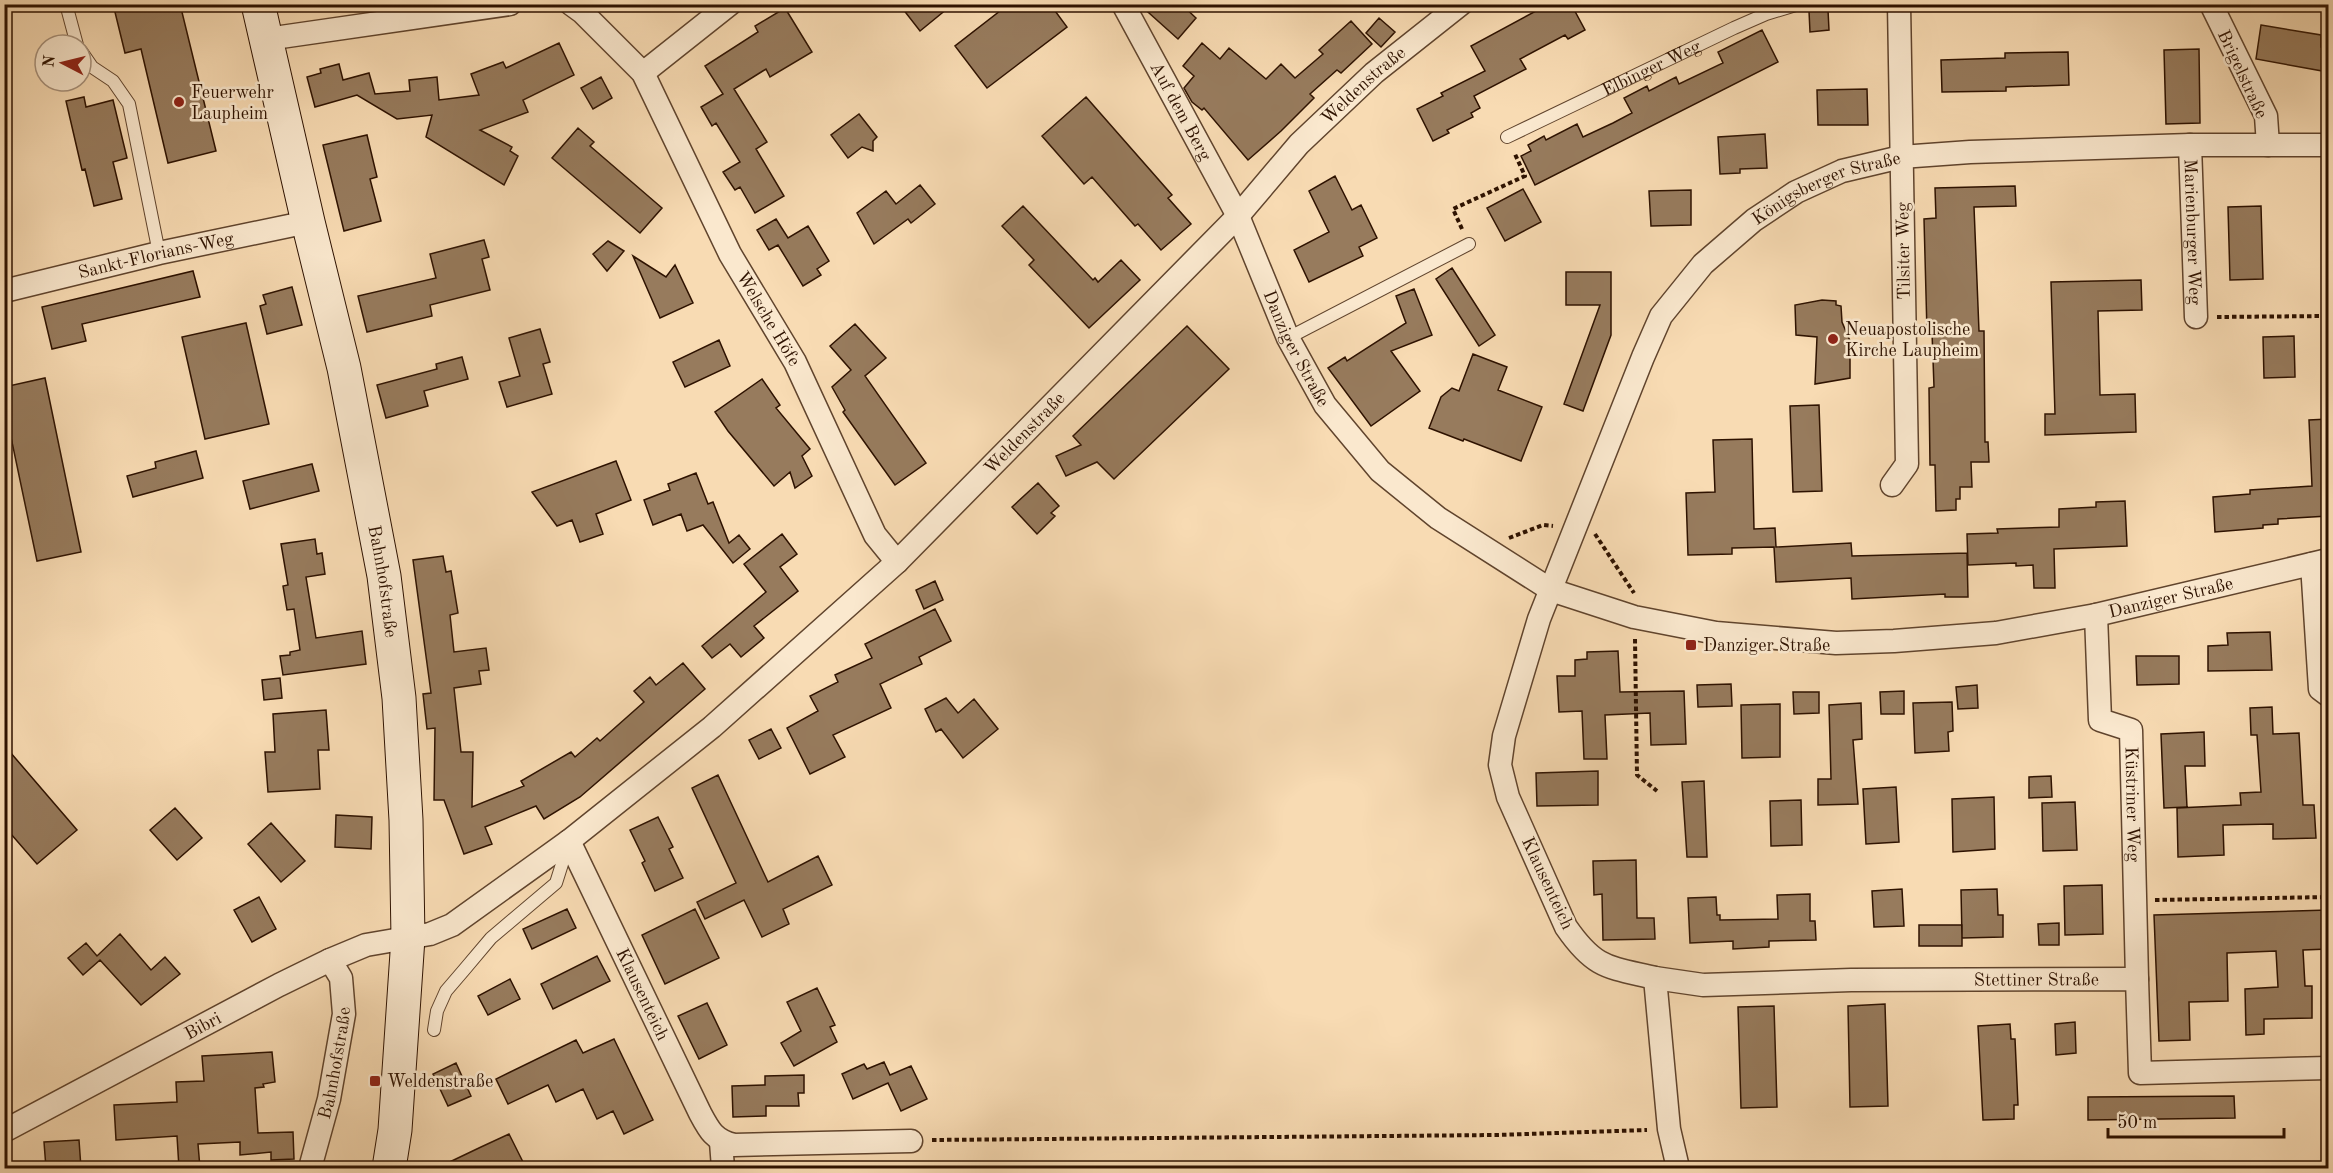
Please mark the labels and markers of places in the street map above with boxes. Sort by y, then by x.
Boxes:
place label: Feuerwehr Laupheim [191,84,275,123]
marker: Feuerwehr Laupheim [172,95,186,109]
place label: Neuapostolische Kirche Laupheim [1845,321,1979,360]
marker: Neuapostolische Kirche Laupheim [1826,332,1840,346]
place label: Danziger Straße [1703,637,1830,655]
marker: Danziger Straße [1684,638,1698,652]
place label: Weldenstraße [387,1073,493,1091]
marker: Weldenstraße [368,1074,382,1088]

